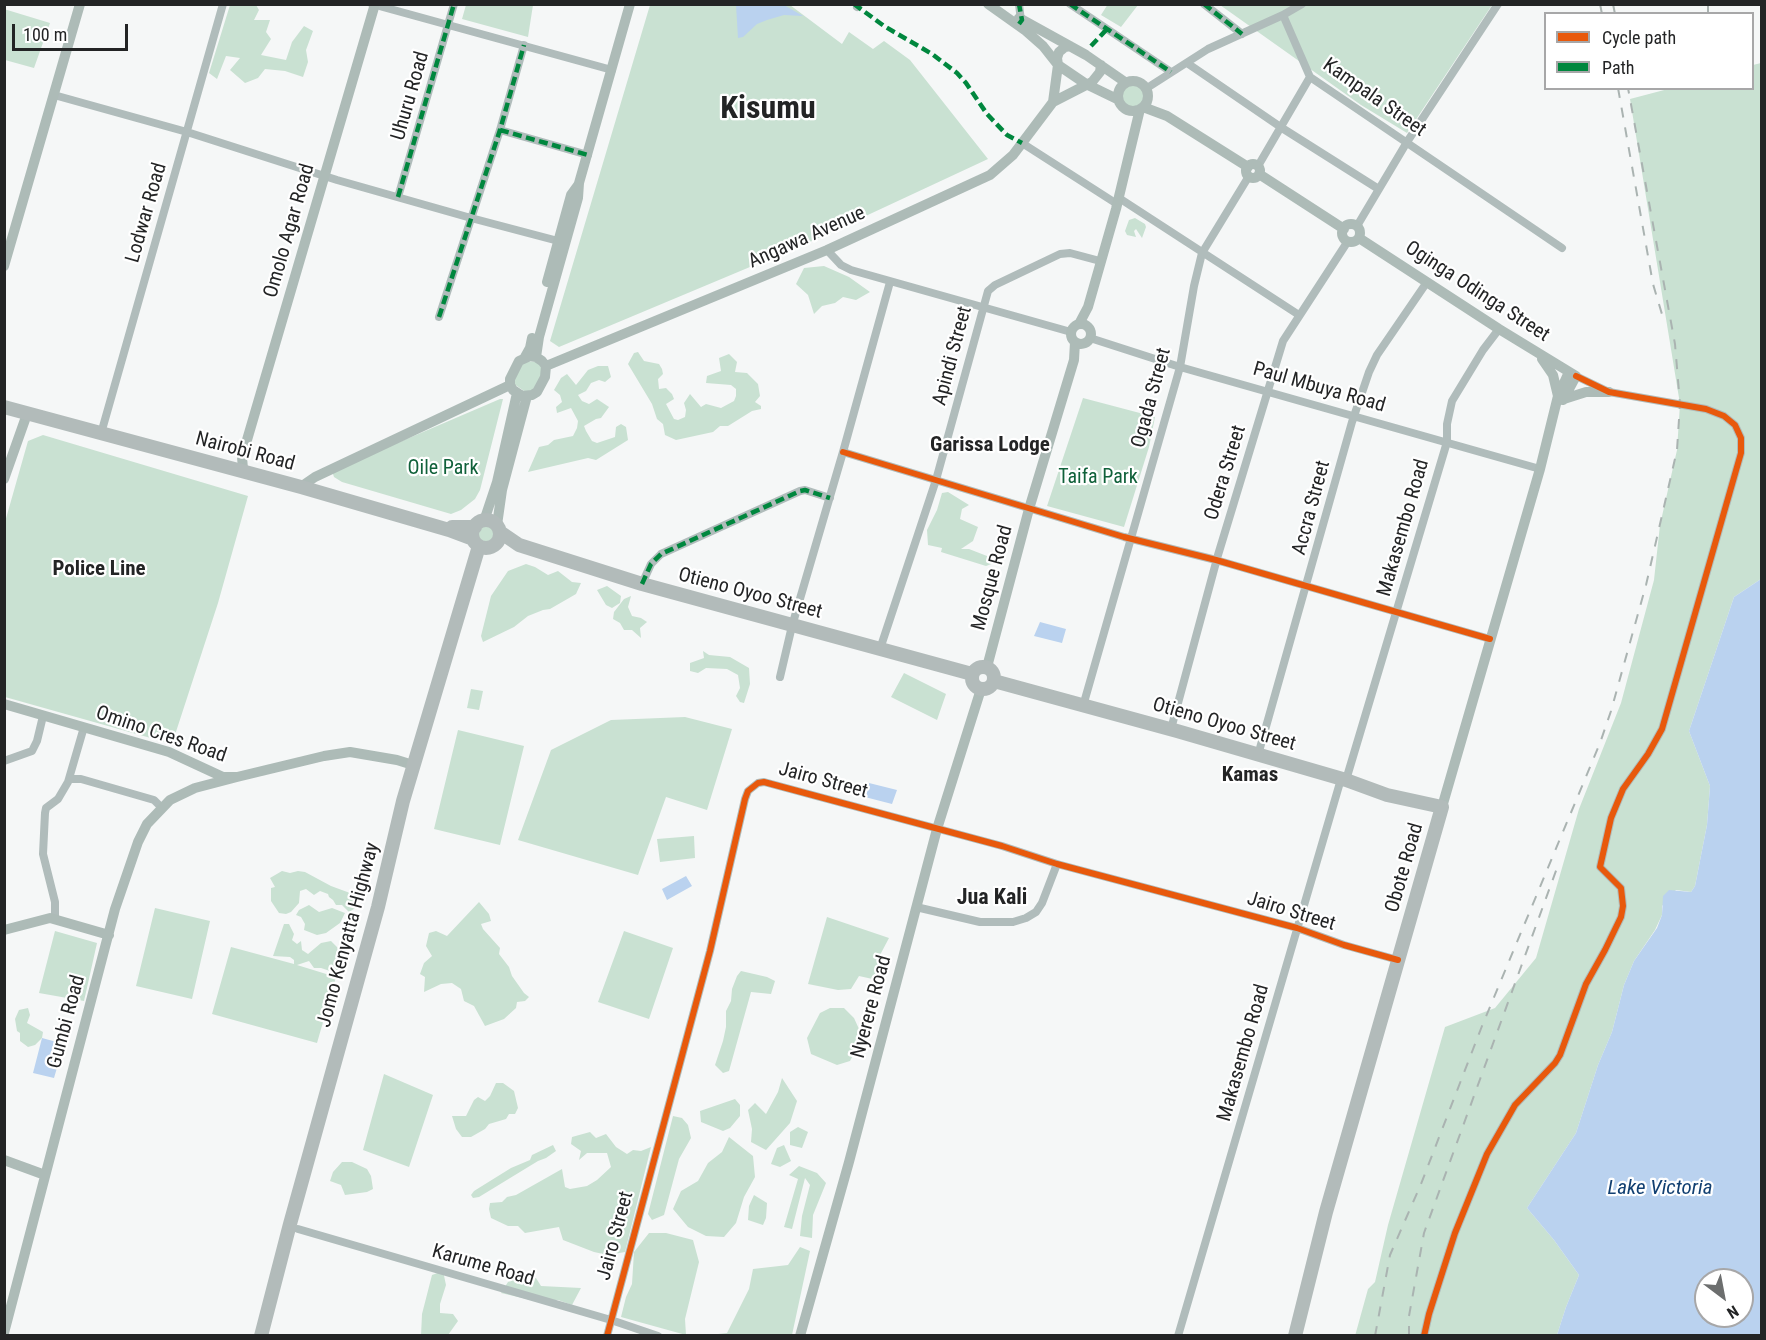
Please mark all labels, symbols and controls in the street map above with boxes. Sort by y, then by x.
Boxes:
scale bar [15,12,130,50]
legend [1544,12,1754,90]
text: 100 m [23,24,67,45]
text: Cycle path [1602,27,1676,48]
street label: Uhuru Road [387,49,435,143]
street label: Kampala Street [1318,54,1430,142]
text: Path [1602,57,1635,78]
district label: Kisumu [720,91,816,129]
street label: Lodwar Road [121,160,173,266]
street label: Omolo Agar Road [259,161,321,301]
street label: Angawa Avenue [745,202,869,274]
street label: Oginga Odinga Street [1400,236,1554,348]
street label: Apindi Street [928,304,978,408]
street label: Ogada Street [1127,345,1177,451]
street label: Paul Mbuya Road [1250,358,1388,418]
street label: Odera Street [1200,423,1252,523]
street label: Nairobi Road [193,427,297,477]
district label: Garissa Lodge [930,433,1050,459]
park label: Oile Park [408,457,478,481]
street label: Makasembo Road [1373,457,1435,599]
street label: Accra Street [1288,458,1336,558]
park label: Taifa Park [1058,466,1138,490]
street label: Mosque Road [967,523,1019,633]
district label: Police Line [52,557,146,583]
street label: Otieno Oyoo Street [675,563,825,625]
street label: Otieno Oyoo Street [1150,693,1298,757]
street label: Omino Cres Road [93,701,229,769]
street label: Jairo Street [776,758,870,804]
district label: Kamas [1222,763,1278,789]
street label: Obote Road [1381,820,1429,916]
street label: Jomo Kenyatta Highway [313,840,385,1030]
district label: Jua Kali [957,885,1027,911]
street label: Jairo Street [1244,887,1338,937]
street label: Nyerere Road [847,953,897,1061]
street label: Gumbi Road [43,973,91,1071]
street label: Makasembo Road [1213,982,1275,1124]
water label: Lake Victoria [1608,1176,1712,1202]
street label: Jairo Street [593,1189,639,1283]
street label: Karume Road [429,1240,537,1292]
north arrow [1694,1268,1754,1328]
text: N [1724,1301,1742,1323]

